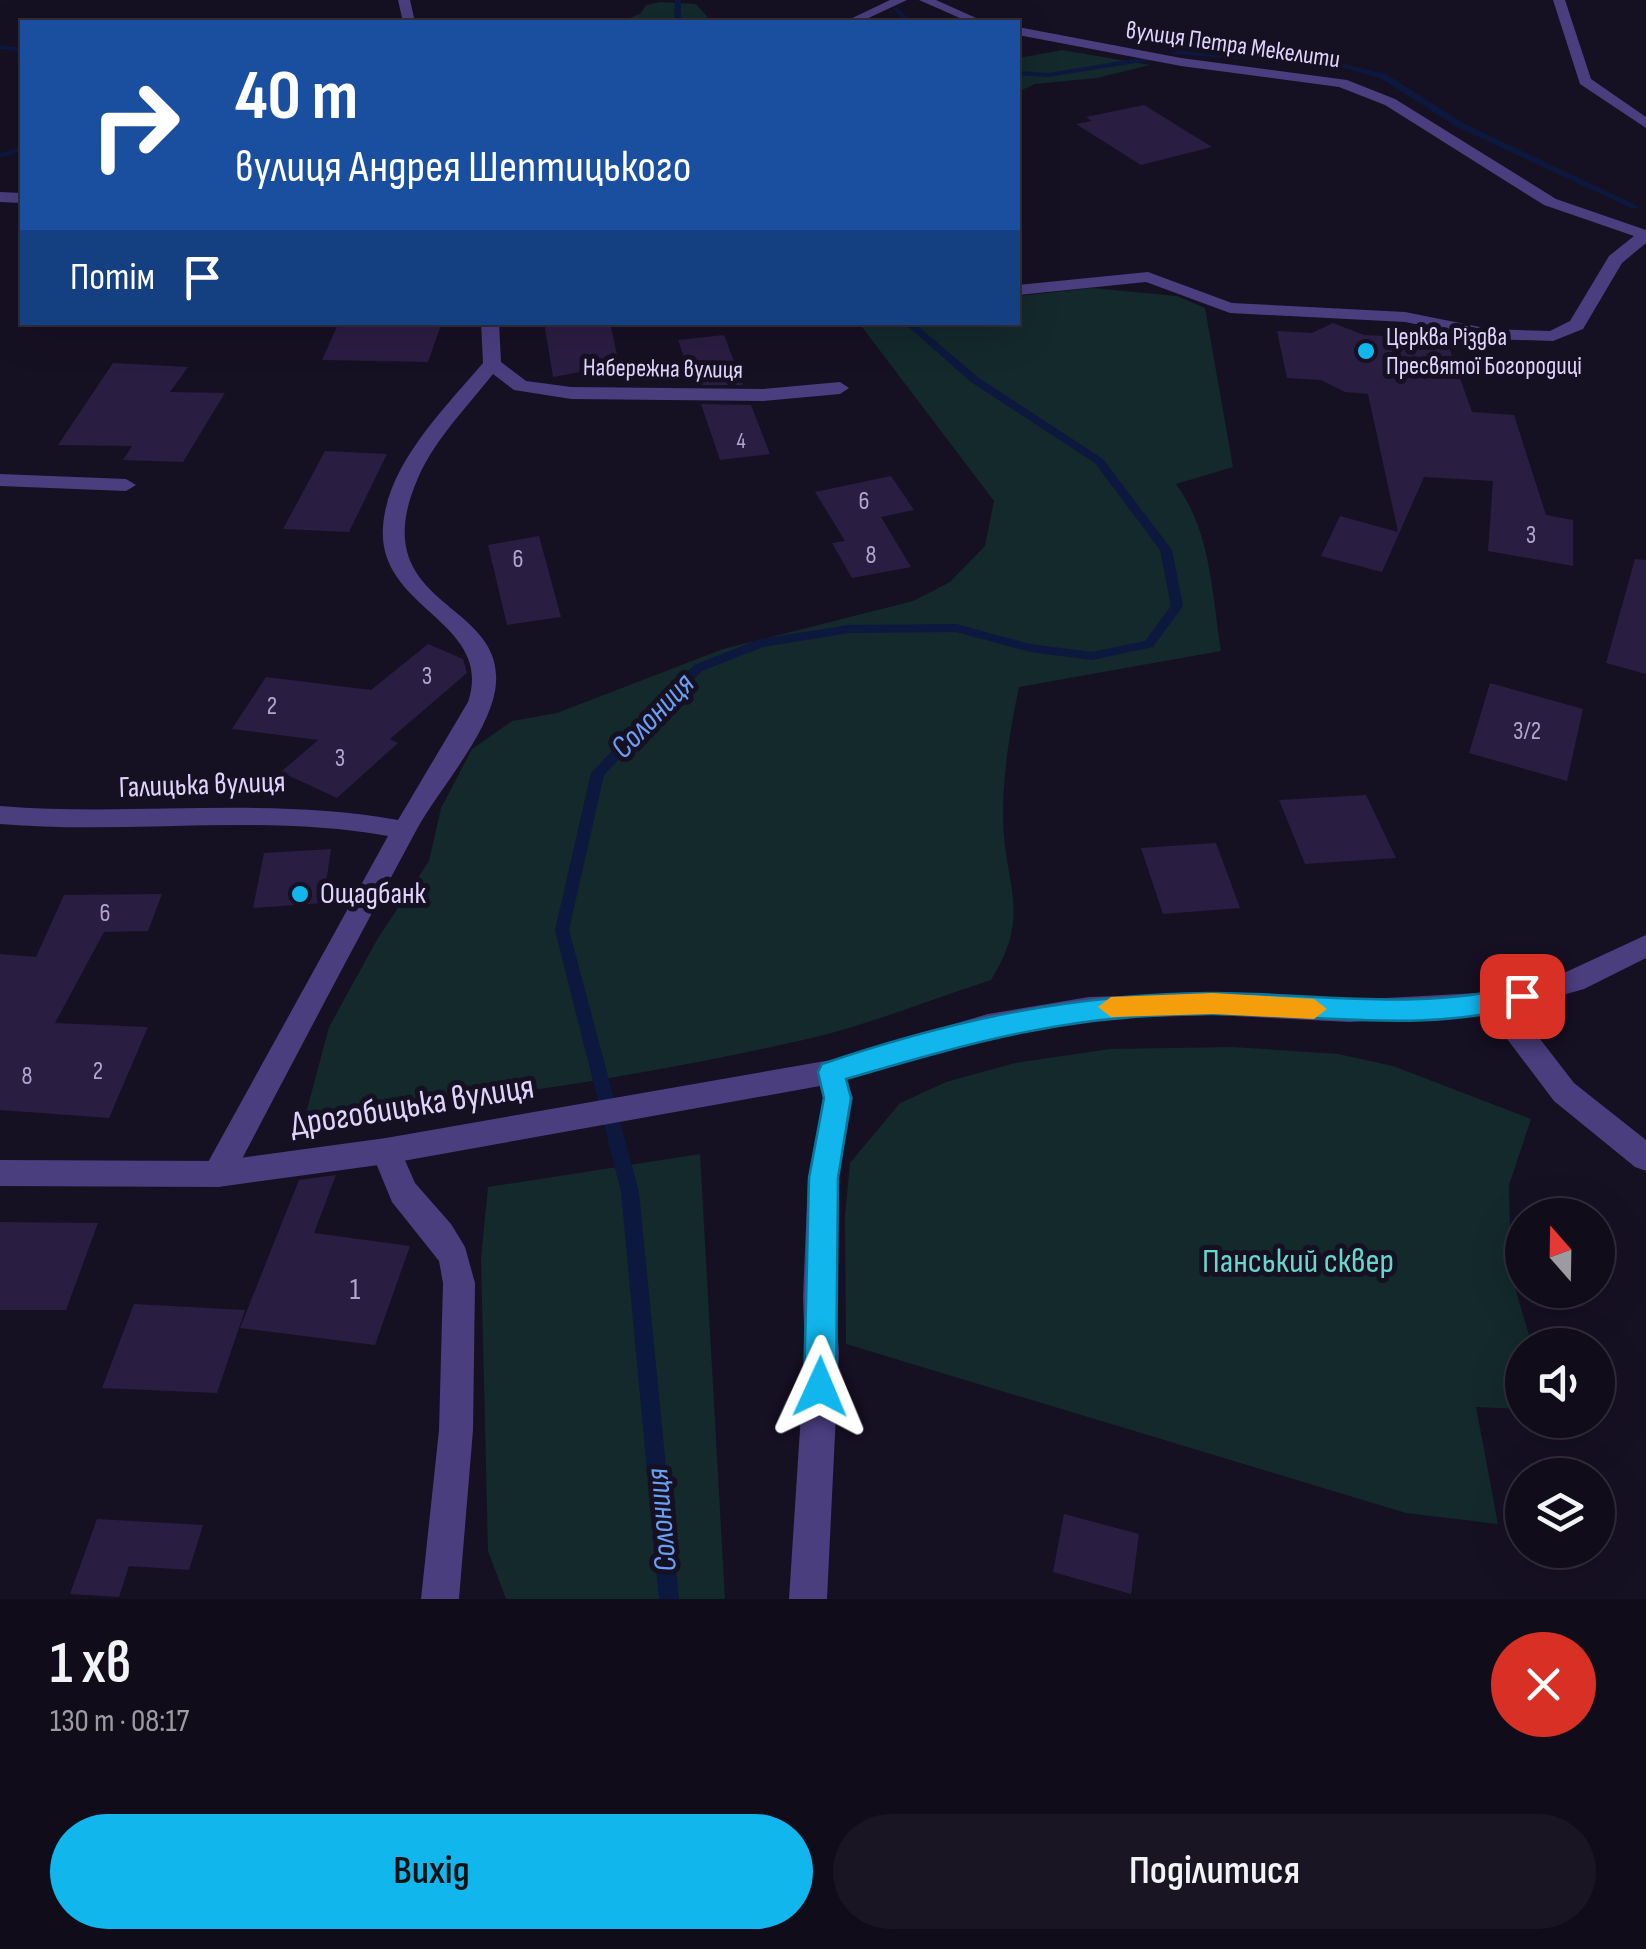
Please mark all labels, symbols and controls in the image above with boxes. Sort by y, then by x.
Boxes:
street label: вулиця Петра Мекелити [1124,15,1342,75]
text: 40 m [235,55,358,139]
icon: right [70,60,200,190]
text: вулиця Андрея Шептицького [235,140,691,195]
icon: arrive [175,250,230,305]
text: Потім [70,255,155,300]
place label: Церква Різдва Пресвятої Богородиці [1386,322,1582,382]
marker: Церква Різдва Пресвятої Богородиці [1355,340,1377,362]
street label: Набережна вулиця [583,352,743,386]
house number: 4 [736,428,746,455]
house number: 6 [859,486,869,517]
house number: 3 [1526,520,1536,551]
house number: 8 [866,540,876,571]
house number: 6 [513,544,523,575]
house number: 3 [422,661,432,692]
water label: Солониця [603,665,704,767]
house number: 2 [267,691,277,722]
house number: 3/2 [1513,716,1541,747]
house number: 3 [335,743,345,774]
street label: Галицька вулиця [118,764,286,806]
place label: Ощадбанк [320,876,426,912]
marker: Ощадбанк [289,883,311,905]
house number: 6 [100,898,110,929]
pin [1480,954,1565,1039]
icon: arrive [1495,969,1550,1024]
house number: 2 [93,1056,103,1087]
house number: 8 [22,1061,32,1092]
street label: Дрогобицька вулиця [287,1065,537,1147]
north arrow [1505,1198,1615,1308]
map controls [1505,1198,1615,1568]
park label: Панський сквер [1202,1240,1394,1283]
house number: 1 [350,1272,361,1308]
button: sound [1505,1328,1615,1438]
position arrow [768,1335,872,1439]
button: layers [1505,1458,1615,1568]
water label: Солониця [638,1466,686,1573]
text: 1 хв [50,1628,131,1700]
button: close [1491,1632,1596,1737]
text: 130 m · 08:17 [50,1702,189,1741]
button: Вихід [50,1814,813,1929]
button: Поділитися [833,1814,1596,1929]

